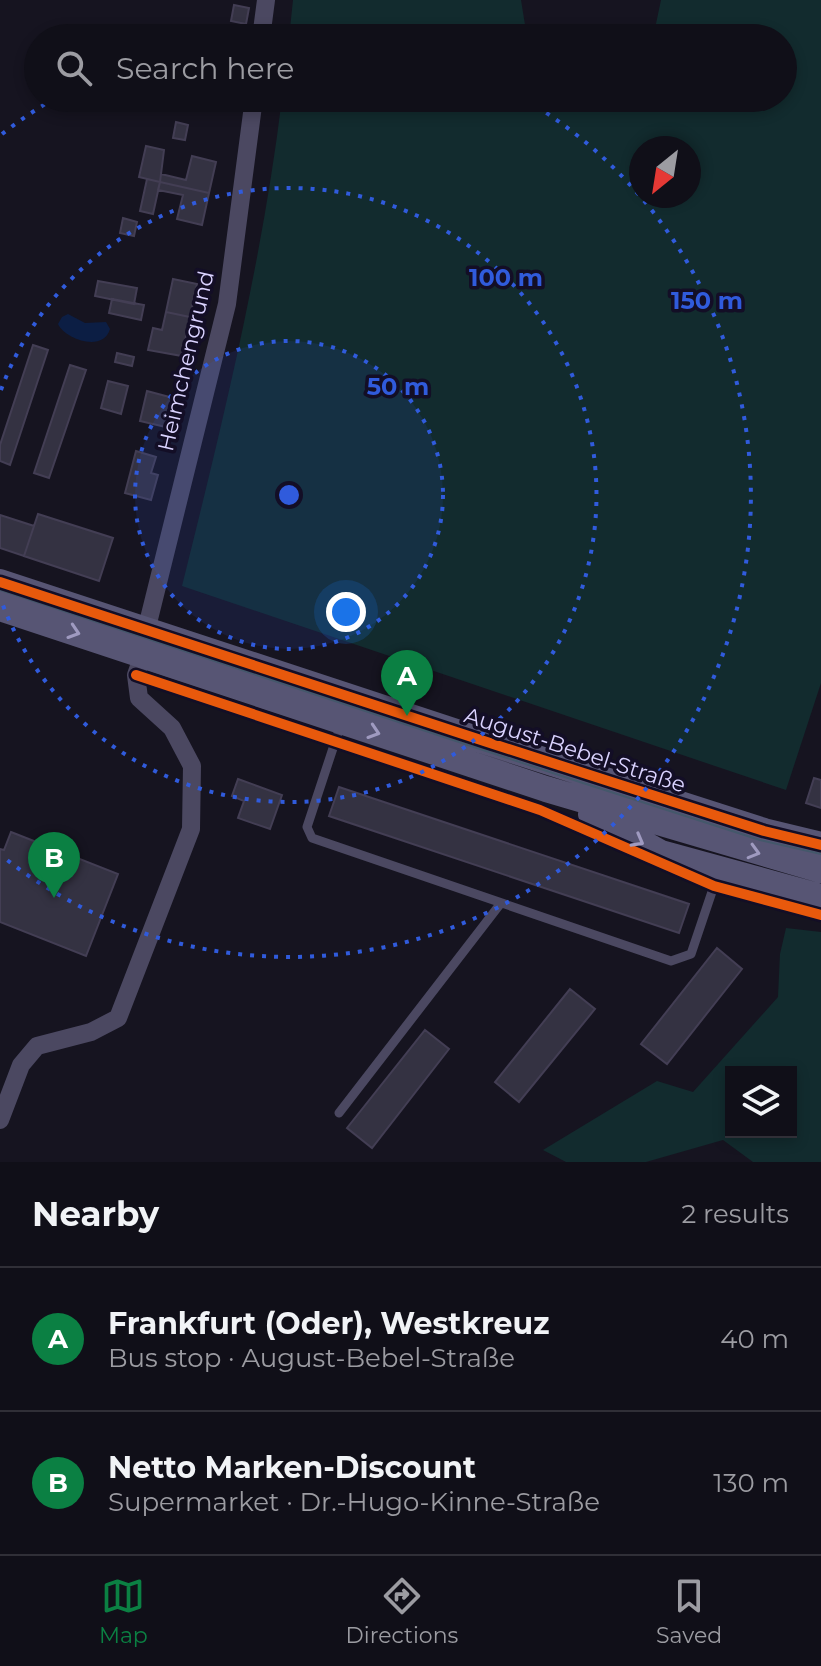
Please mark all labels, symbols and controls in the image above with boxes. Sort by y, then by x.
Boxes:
search box [24,24,797,112]
icon: search [52,46,96,90]
text: Search here [116,50,294,87]
north arrow [629,136,701,208]
text: 100 m [469,263,543,292]
street label: Heimchengrund [152,268,220,454]
text: 150 m [671,286,743,315]
text: 50 m [367,372,429,401]
centre of rings [275,481,303,509]
your location [326,592,366,632]
one-way arrow [66,623,80,639]
pin: A [381,650,433,716]
street label: August-Bebel-Straße [461,701,689,799]
one-way arrow [366,722,380,738]
one-way arrow [630,831,645,846]
pin: B [28,832,80,898]
one-way arrow [747,843,761,859]
map controls [725,1066,797,1138]
button: layers [725,1066,797,1138]
text: Nearby [32,1193,159,1235]
text: 2 results [681,1198,789,1230]
text: Frankfurt (Oder), Westkreuz [108,1305,549,1342]
text: A [48,1323,68,1355]
text: 40 m [720,1323,789,1355]
text: Bus stop · August-Bebel-Straße [108,1342,515,1374]
text: Netto Marken-Discount [108,1449,476,1486]
text: B [48,1467,68,1499]
text: 130 m [713,1467,789,1499]
text: Supermarket · Dr.-Hugo-Kinne-Straße [108,1486,600,1518]
tab: Map [99,1574,148,1649]
tab: Directions [346,1574,458,1649]
tab: Saved [656,1574,722,1649]

